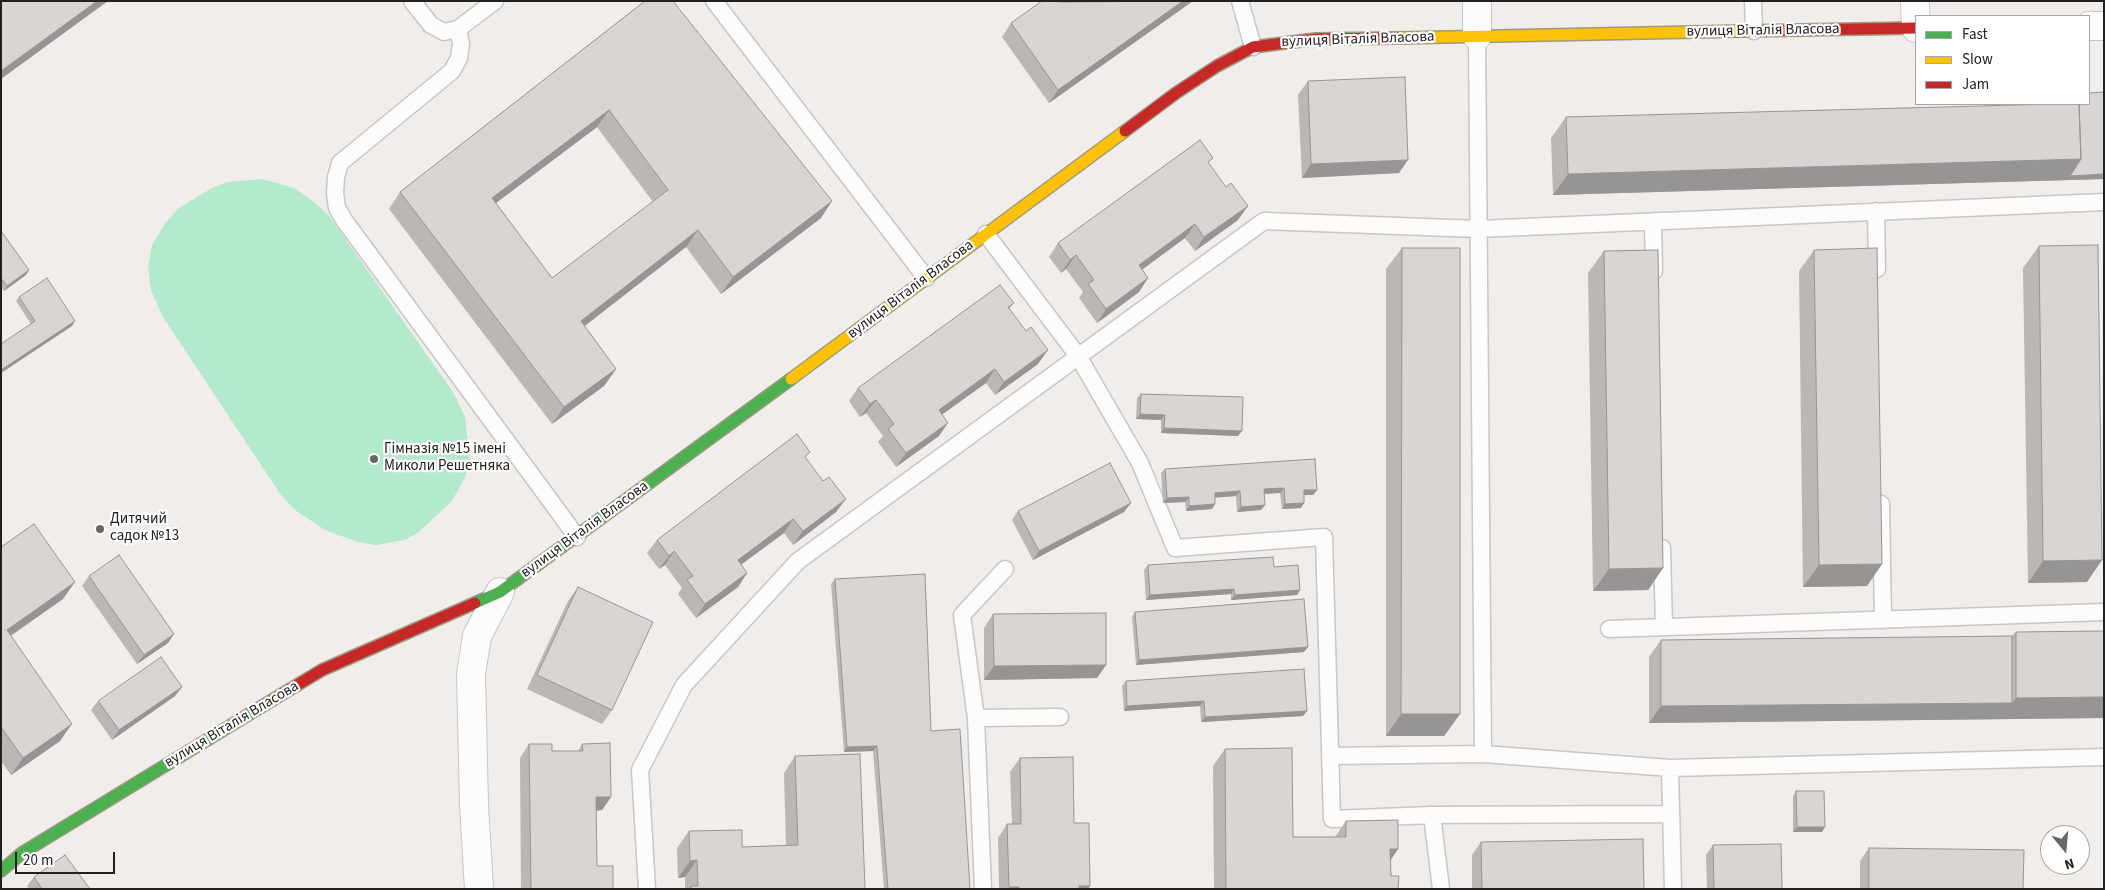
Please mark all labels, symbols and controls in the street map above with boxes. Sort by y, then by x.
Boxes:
legend [1915,15,2090,105]
street label: вулиця Віталія Власова [1686,21,1840,41]
text: Fast [1962,24,1988,45]
street label: вулиця Віталія Власова [1281,28,1435,52]
text: Slow [1962,49,1993,70]
text: Jam [1962,74,1989,95]
street label: вулиця Віталія Власова [844,237,978,343]
place label: Гімназія №15 імені Миколи Решетняка [384,441,510,476]
marker: Гімназія №15 імені Миколи Решетняка [368,453,380,465]
street label: вулиця Віталія Власова [518,478,652,582]
place label: Дитячий садок №13 [110,511,179,546]
marker: Дитячий садок №13 [94,523,106,535]
street label: вулиця Віталія Власова [162,678,302,772]
north arrow [2040,825,2090,875]
scale bar [18,842,118,874]
text: 20 m [23,850,53,871]
text: N [2062,852,2076,874]

